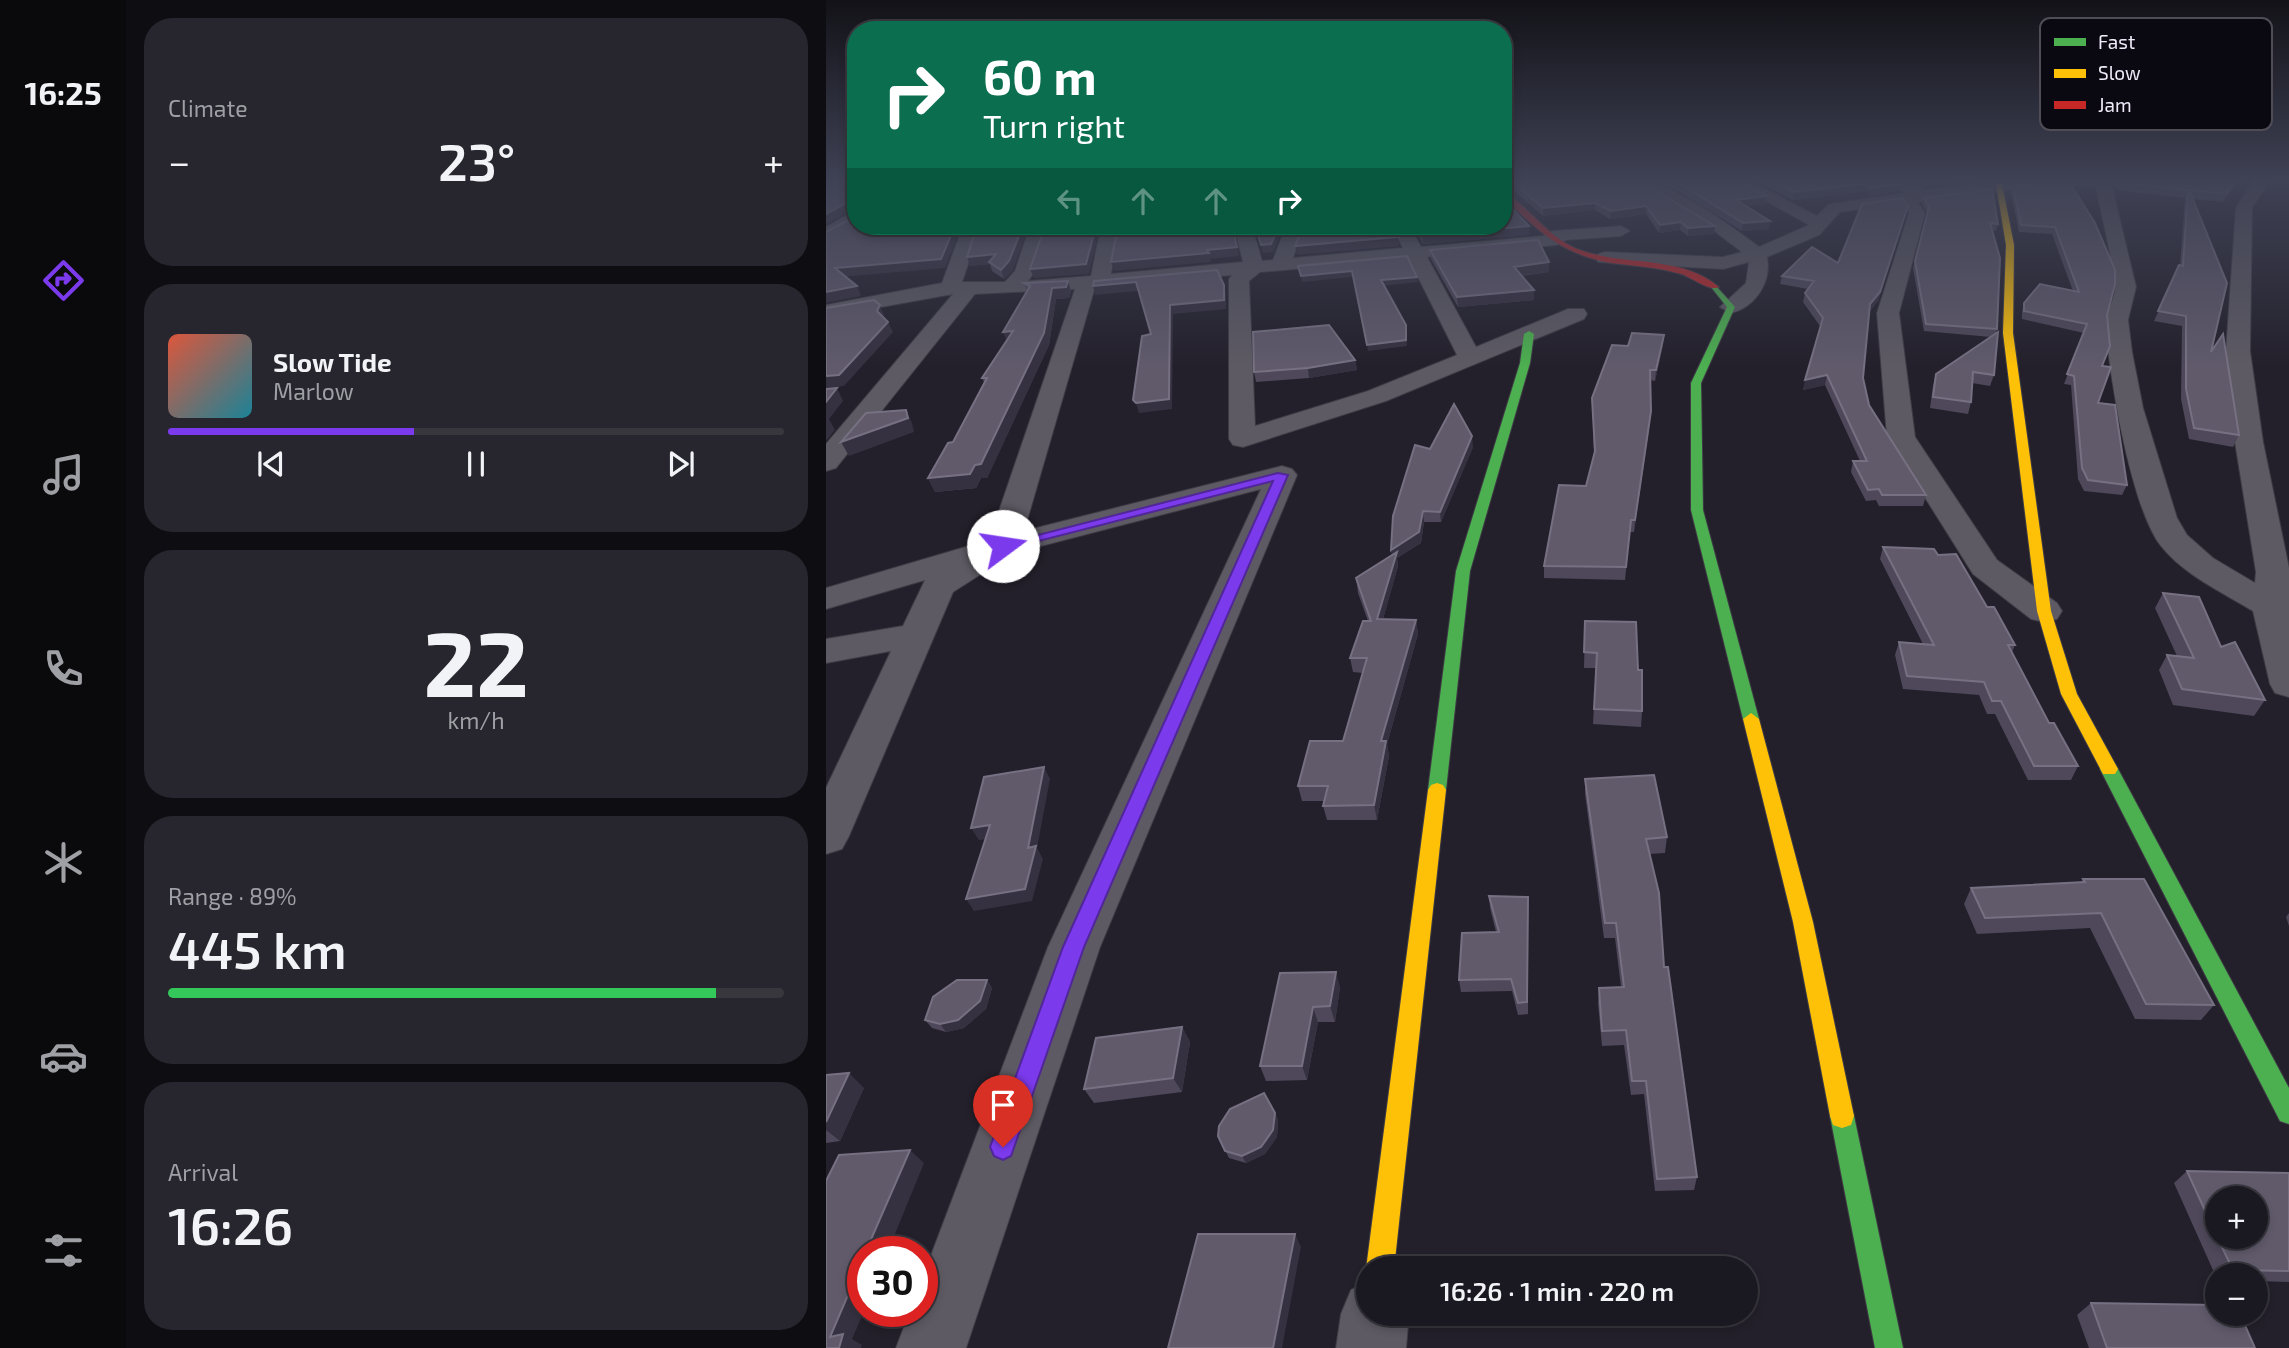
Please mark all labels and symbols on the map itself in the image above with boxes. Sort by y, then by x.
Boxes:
legend [2040,18,2272,130]
text: Fast [2098,30,2135,53]
text: Slow [2098,61,2141,84]
text: Jam [2098,93,2132,116]
position arrow [966,509,1040,583]
pin [973,1075,1033,1147]
speed limit sign: 30 [847,1236,938,1327]

